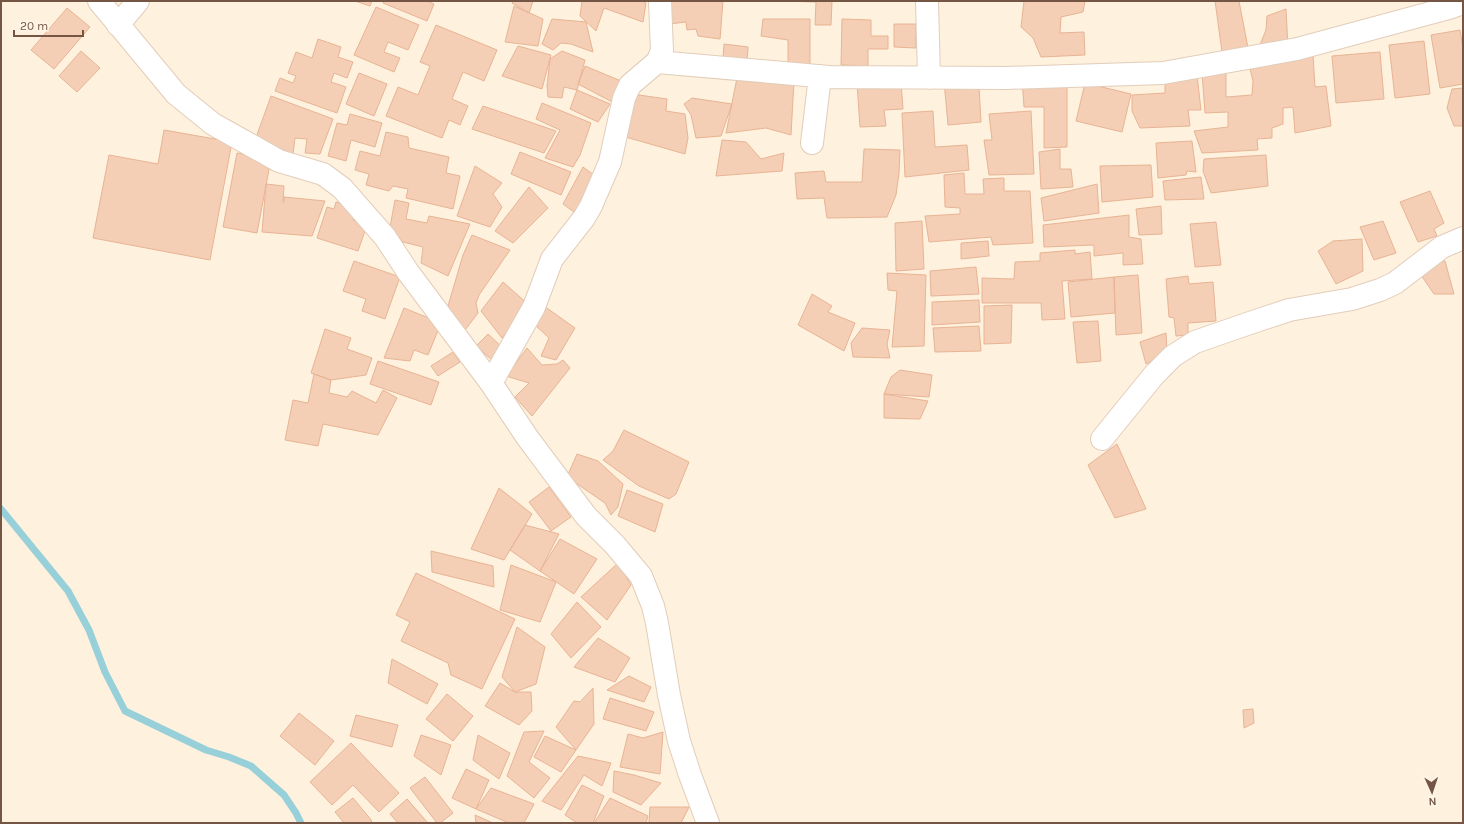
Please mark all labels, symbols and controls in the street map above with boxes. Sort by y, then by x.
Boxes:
scale bar [14,12,83,38]
text: 20 m [20,19,48,33]
north arrow [1412,772,1452,812]
text: N [1428,795,1437,808]

